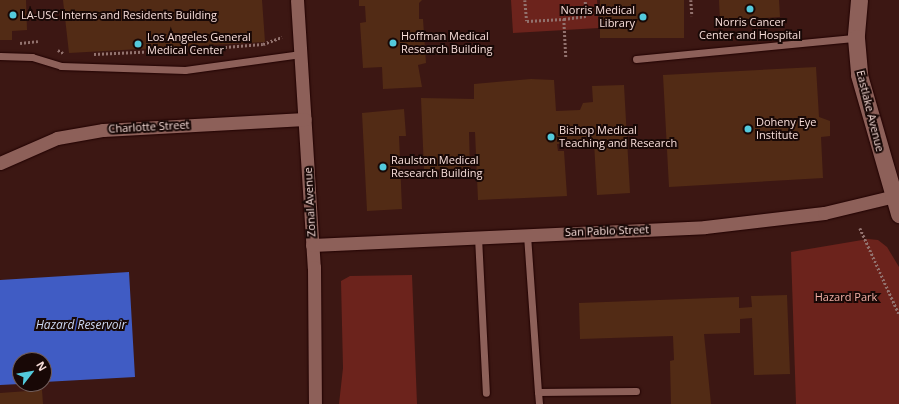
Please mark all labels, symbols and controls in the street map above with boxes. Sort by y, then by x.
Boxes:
marker: Norris Cancer Center and Hospital [744,3,756,15]
place label: Norris Medical Library [560,4,635,30]
place label: LA-USC Interns and Residents Building [21,8,217,22]
marker: LA-USC Interns and Residents Building [8,10,18,20]
marker: Norris Medical Library [638,12,648,22]
place label: Norris Cancer Center and Hospital [699,16,801,42]
place label: Hoffman Medical Research Building [401,30,492,56]
place label: Los Angeles General Medical Center [147,31,251,57]
marker: Los Angeles General Medical Center [132,38,144,50]
marker: Hoffman Medical Research Building [388,38,398,48]
street label: Eastlake Avenue [854,69,886,153]
place label: Doheny Eye Institute [756,116,816,142]
street label: Charlotte Street [108,118,190,136]
place label: Bishop Medical Teaching and Research [559,124,677,150]
marker: Doheny Eye Institute [743,124,753,134]
marker: Bishop Medical Teaching and Research [546,132,556,142]
place label: Raulston Medical Research Building [391,154,482,180]
marker: Raulston Medical Research Building [378,162,388,172]
street label: Zonal Avenue [302,167,318,237]
street label: San Pablo Street [565,223,649,239]
park label: Hazard Park [815,290,877,304]
water label: Hazard Reservoir [36,318,126,332]
north arrow [12,352,52,392]
text: N [33,358,51,374]

